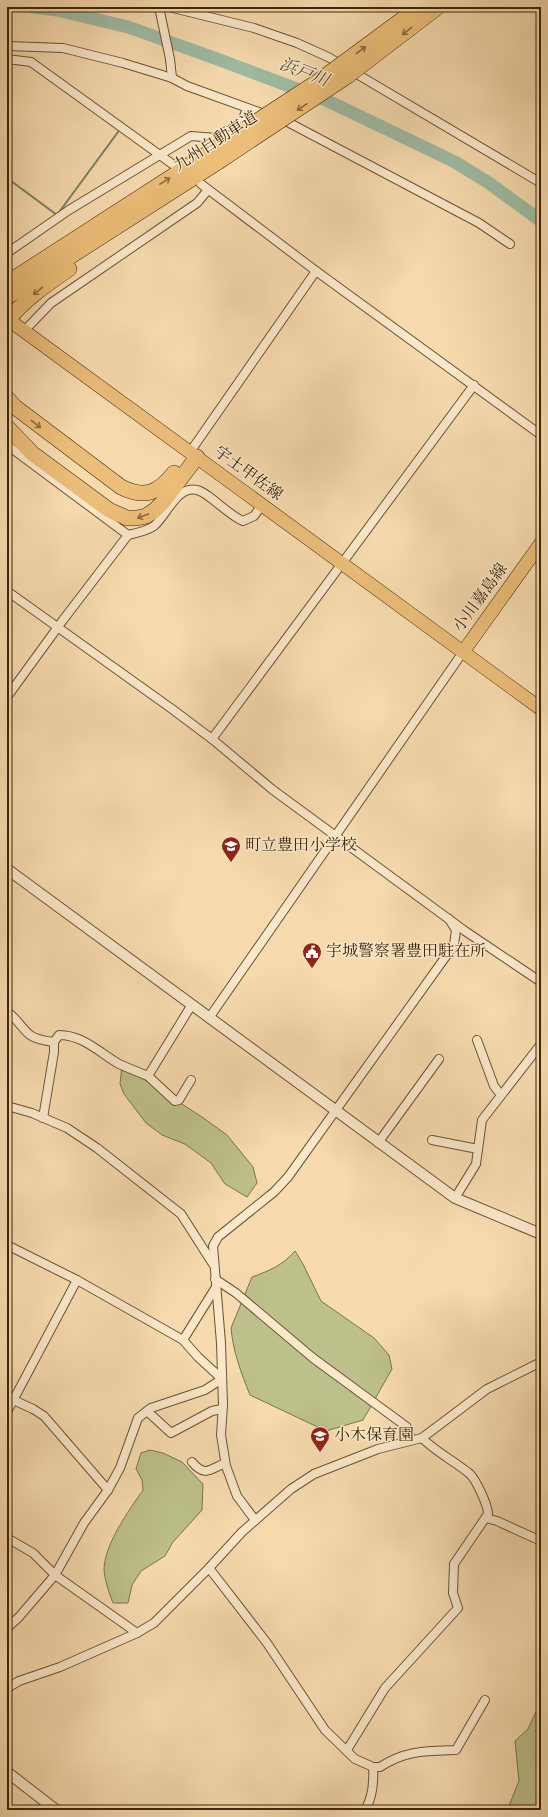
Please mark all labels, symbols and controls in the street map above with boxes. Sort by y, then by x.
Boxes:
one-way arrow [402,26,413,35]
one-way arrow [355,46,366,54]
water label: 浜戸川 [276,53,334,94]
one-way arrow [297,103,308,111]
street label: 九州自動車道 [170,107,262,177]
one-way arrow [159,176,171,184]
one-way arrow [33,287,43,296]
one-way arrow [31,419,42,428]
street label: 宇土甲佐線 [209,442,287,506]
one-way arrow [137,513,149,520]
street label: 小川嘉島線 [449,559,513,637]
school or university icon: 町立豊田小学校 [220,835,242,863]
place label: 町立豊田小学校 [245,835,357,857]
public building icon: 宇城警察署豊田駐在所 [301,941,323,969]
place label: 宇城警察署豊田駐在所 [326,941,486,963]
school or university icon: 小木保育園 [309,1425,331,1453]
place label: 小木保育園 [334,1425,414,1447]

